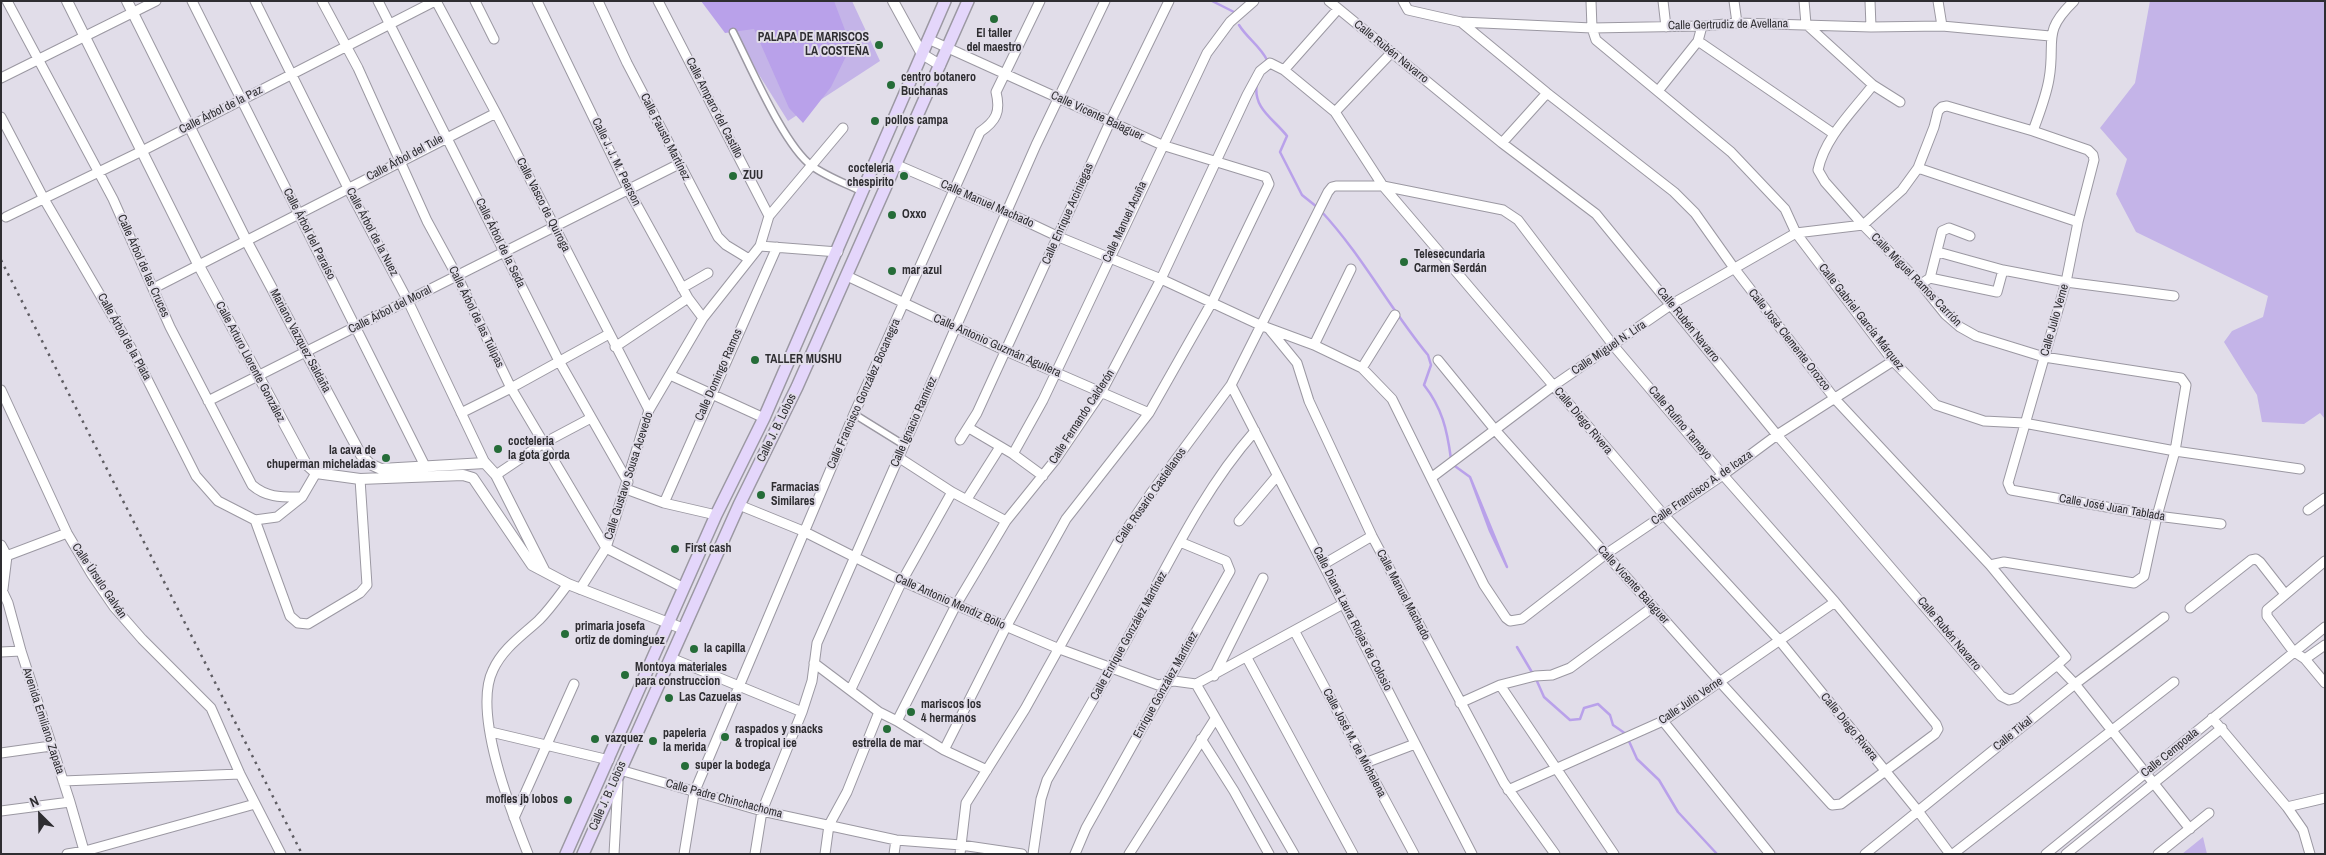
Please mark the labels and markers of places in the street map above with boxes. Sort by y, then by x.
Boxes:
marker: El taller del maestro [988,13,1000,25]
place label: El taller del maestro [966,27,1022,55]
place label: PALAPA DE MARISCOS LA COSTEÑA [758,31,869,59]
marker: PALAPA DE MARISCOS LA COSTEÑA [873,39,885,51]
place label: centro botanero Buchanas [901,71,976,99]
marker: centro botanero Buchanas [885,79,897,91]
place label: pollos campa [885,114,948,128]
marker: pollos campa [869,115,881,127]
place label: cocteleria chespirito [847,162,894,190]
place label: ZUU [743,169,763,183]
marker: ZUU [727,170,739,182]
marker: cocteleria chespirito [898,170,910,182]
place label: Oxxo [902,208,927,222]
marker: Oxxo [886,209,898,221]
place label: Telesecundaria Carmen Serdán [1414,248,1487,276]
marker: Telesecundaria Carmen Serdán [1398,256,1410,268]
place label: mar azul [902,264,942,278]
marker: mar azul [886,265,898,277]
place label: TALLER MUSHU [765,353,842,367]
marker: TALLER MUSHU [749,354,761,366]
place label: cocteleria la gota gorda [508,435,570,463]
marker: cocteleria la gota gorda [492,443,504,455]
place label: la cava de chuperman micheladas [267,444,376,472]
marker: la cava de chuperman micheladas [380,452,392,464]
place label: Farmacias Similares [771,481,819,509]
marker: Farmacias Similares [755,489,767,501]
place label: First cash [685,542,731,556]
marker: First cash [669,543,681,555]
place label: primaria josefa ortiz de dominguez [575,620,665,648]
marker: primaria josefa ortiz de dominguez [559,628,571,640]
place label: la capilla [704,642,746,656]
marker: la capilla [688,643,700,655]
place label: Montoya materiales para construccion [635,661,727,689]
marker: Montoya materiales para construccion [619,669,631,681]
place label: Las Cazuelas [679,691,741,705]
marker: Las Cazuelas [663,692,675,704]
place label: mariscos los 4 hermanos [921,698,981,726]
marker: mariscos los 4 hermanos [905,706,917,718]
place label: raspados y snacks & tropical ice [735,723,823,751]
marker: estrella de mar [881,723,893,735]
place label: papeleria la merida [663,727,706,755]
marker: raspados y snacks & tropical ice [719,731,731,743]
place label: vazquez [605,732,643,746]
marker: vazquez [589,733,601,745]
marker: papeleria la merida [647,735,659,747]
place label: estrella de mar [852,737,922,751]
place label: super la bodega [695,759,770,773]
marker: super la bodega [679,760,691,772]
place label: mofles jb lobos [486,793,558,807]
marker: mofles jb lobos [562,794,574,806]

